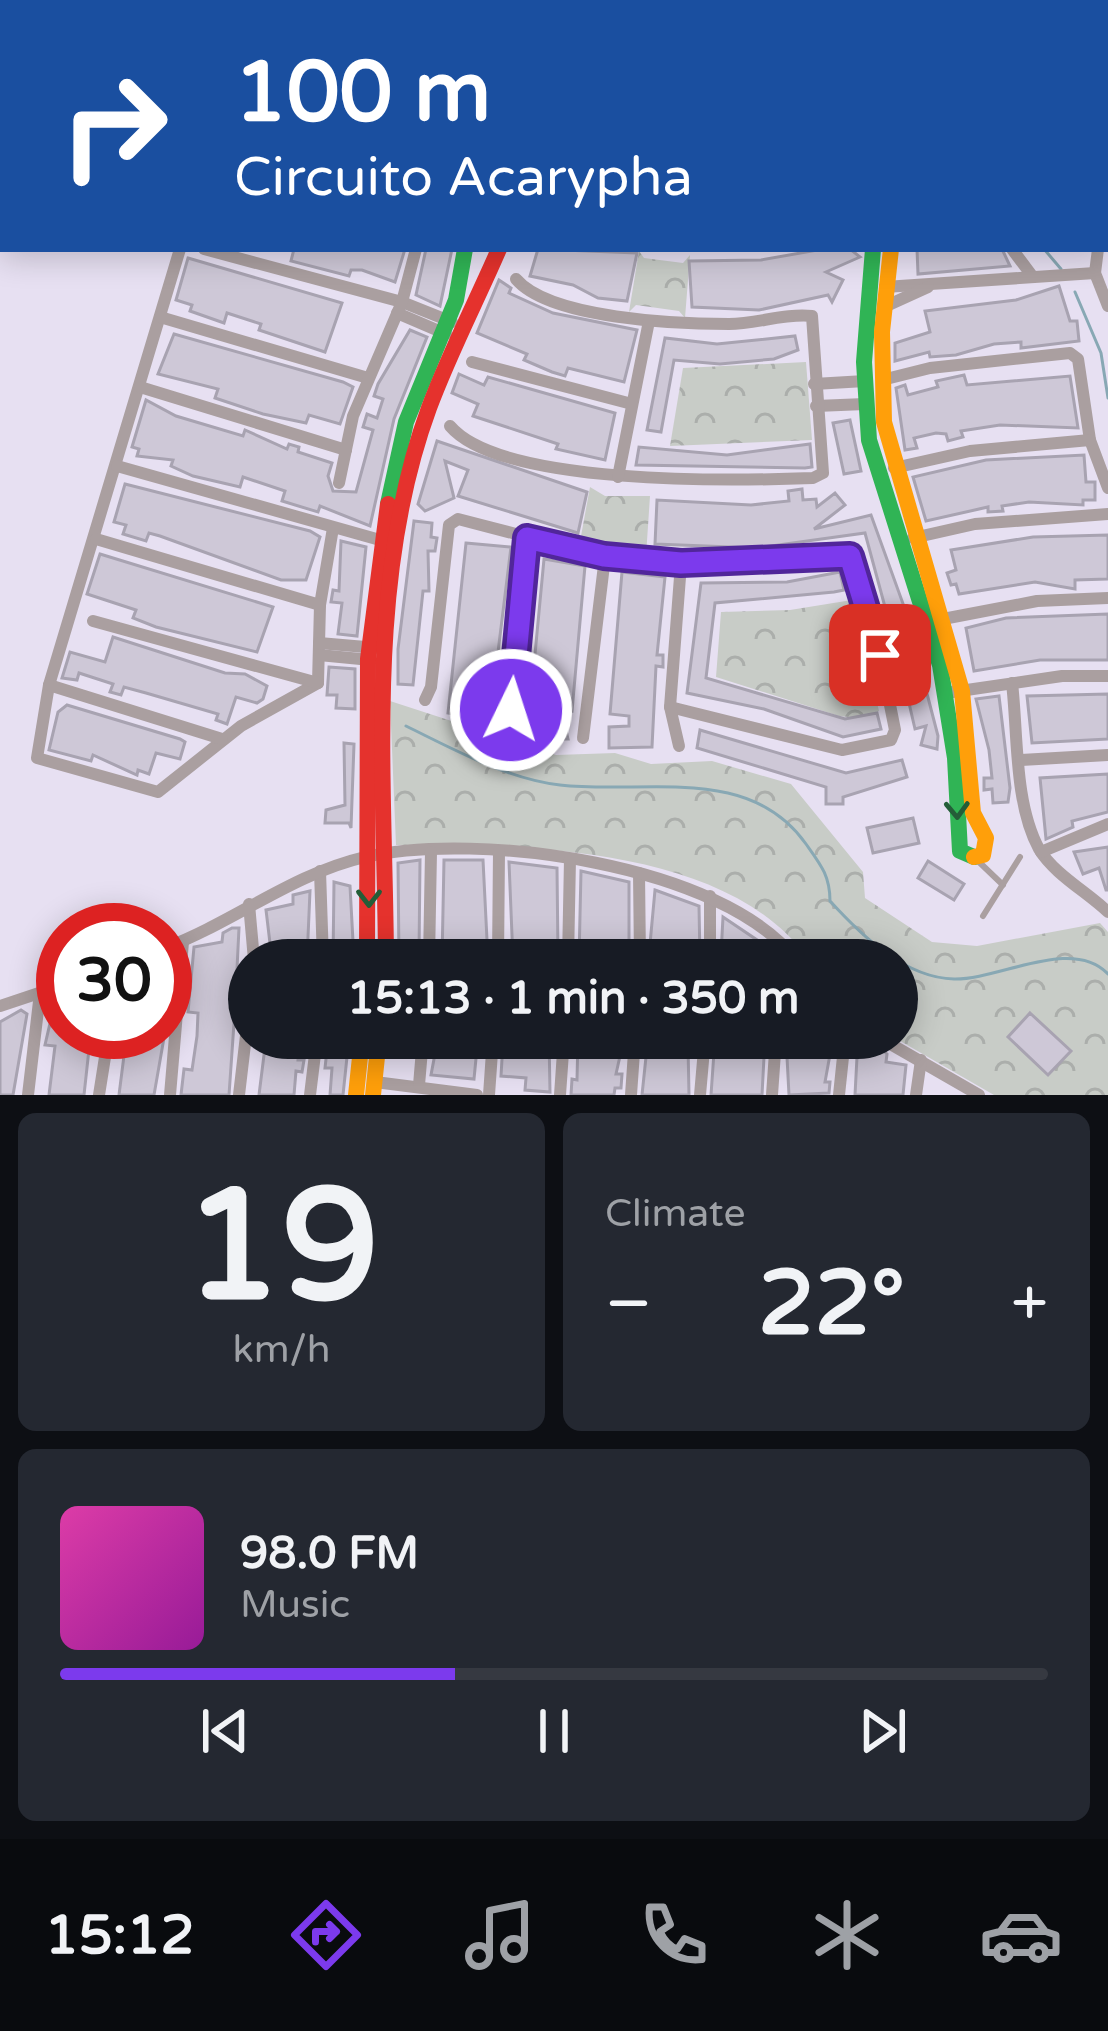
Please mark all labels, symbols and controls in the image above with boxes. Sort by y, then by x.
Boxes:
text: 100 m [234,43,491,144]
icon: right [36,48,192,204]
text: Circuito Acarypha [234,145,693,210]
pin [829,604,931,706]
icon: arrive [847,622,913,688]
position arrow [448,647,574,773]
one-way arrow [944,801,970,820]
one-way arrow [356,890,382,908]
speed limit sign: 30 [36,903,192,1059]
text: 15:13 · 1 min · 350 m [347,972,799,1026]
text: 19 [184,1154,379,1342]
text: Climate [605,1190,745,1237]
text: 22° [758,1250,905,1359]
text: − [605,1264,652,1344]
text: + [1011,1264,1048,1344]
text: km/h [232,1326,331,1373]
text: 98.0 FM [240,1527,419,1581]
text: Music [240,1581,350,1628]
icon: previous [192,1698,258,1764]
icon: pause [521,1698,587,1764]
icon: next [850,1698,916,1764]
icon: directions [284,1893,368,1977]
icon: music [458,1893,542,1977]
icon: phone [632,1893,716,1977]
icon: climate [805,1893,889,1977]
icon: car [979,1893,1063,1977]
text: 15:12 [45,1903,195,1968]

